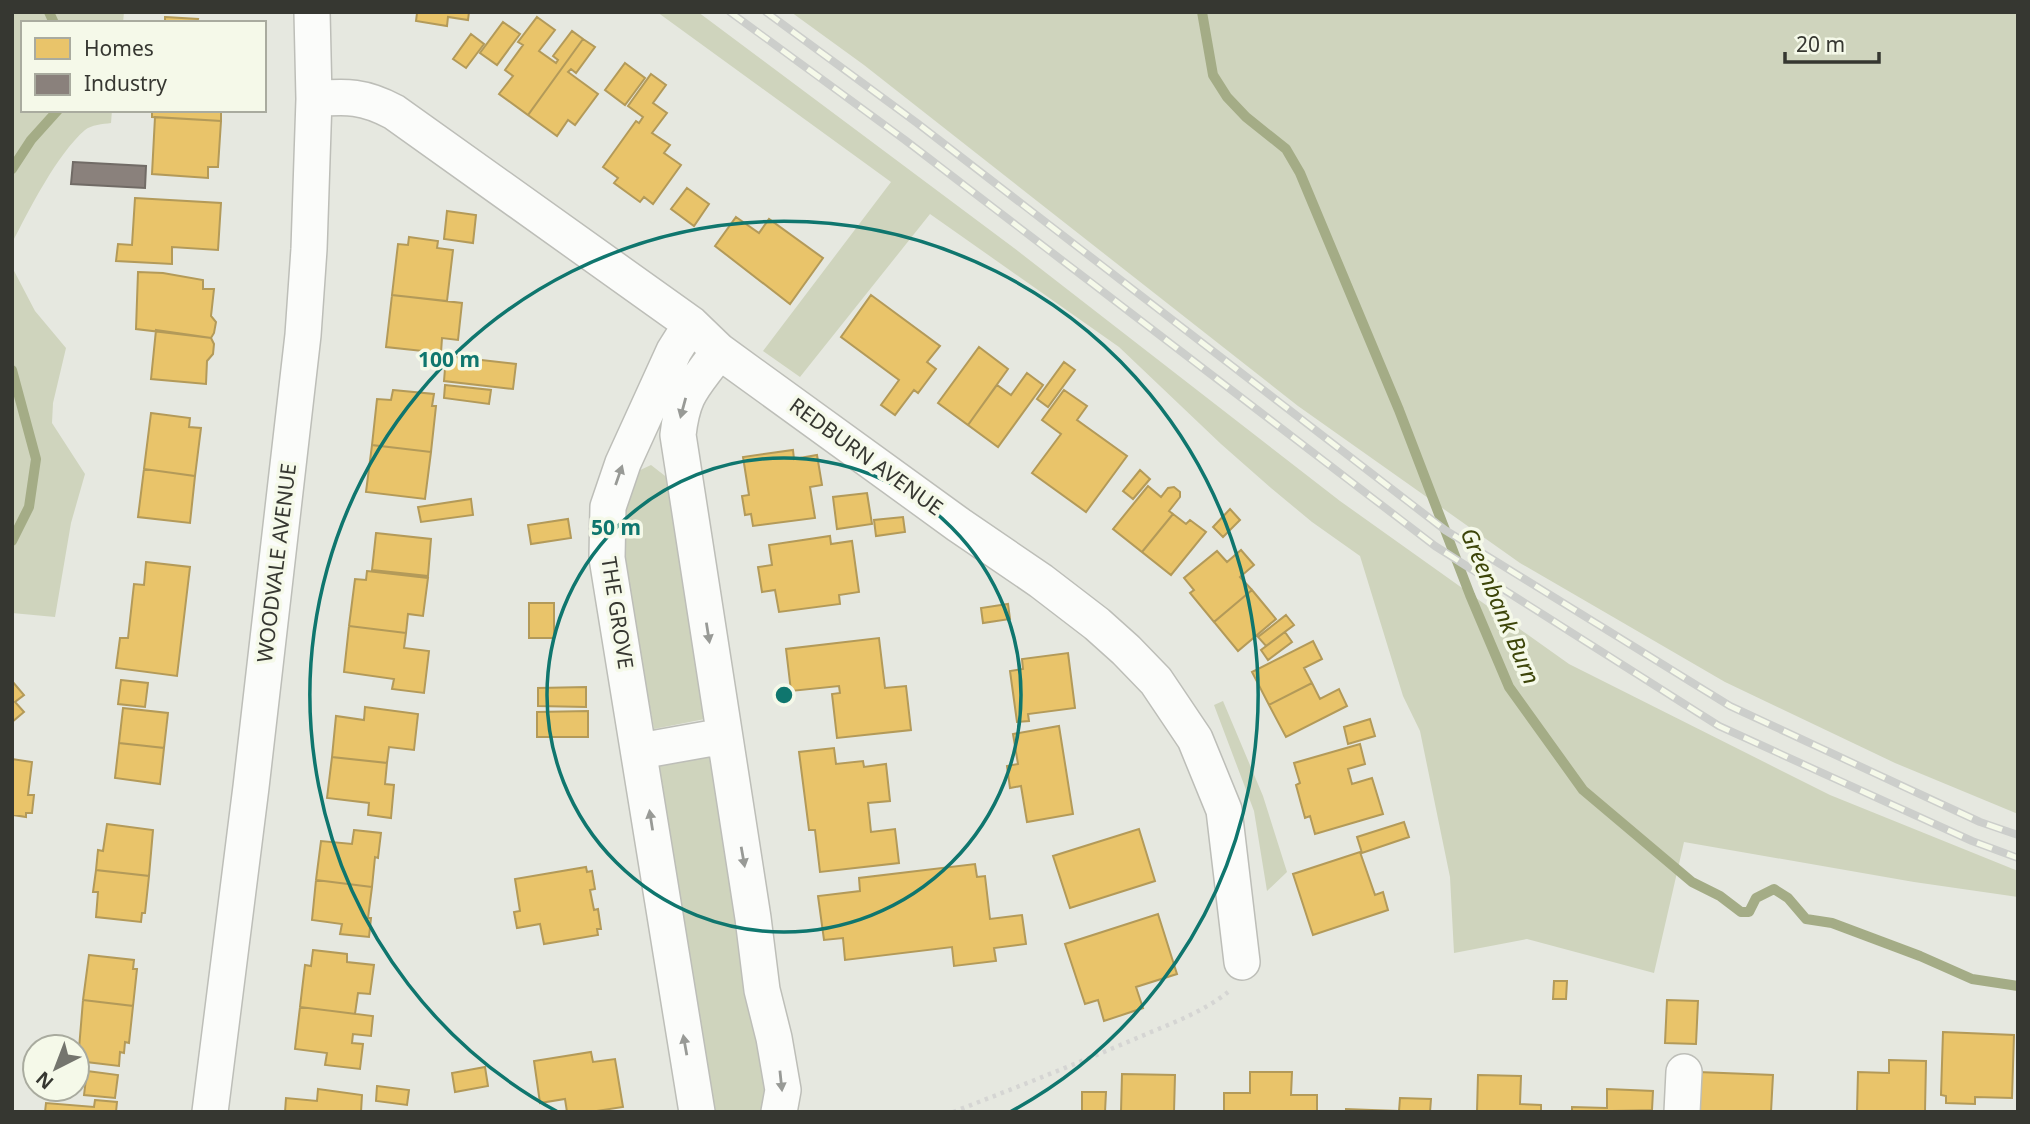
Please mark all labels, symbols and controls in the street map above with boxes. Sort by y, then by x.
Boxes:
legend [21,21,266,112]
scale bar [1785,21,1880,65]
text: 20 m [1796,30,1845,58]
text: Homes [84,34,154,62]
text: Industry [84,69,167,97]
text: 100 m [418,345,480,373]
street label: REDBURN AVENUE [784,391,949,521]
one-way arrow [677,397,688,419]
street label: WOODVALE AVENUE [250,462,302,664]
one-way arrow [614,465,625,486]
text: 50 m [591,513,641,541]
water label: Greenbank Burn [1454,522,1548,689]
street label: THE GROVE [595,555,641,671]
one-way arrow [703,622,714,644]
centre of rings [772,683,796,707]
one-way arrow [645,809,656,831]
one-way arrow [738,846,749,868]
north arrow [21,1033,91,1103]
one-way arrow [680,1033,691,1055]
text: N [30,1066,59,1095]
one-way arrow [775,1071,786,1093]

